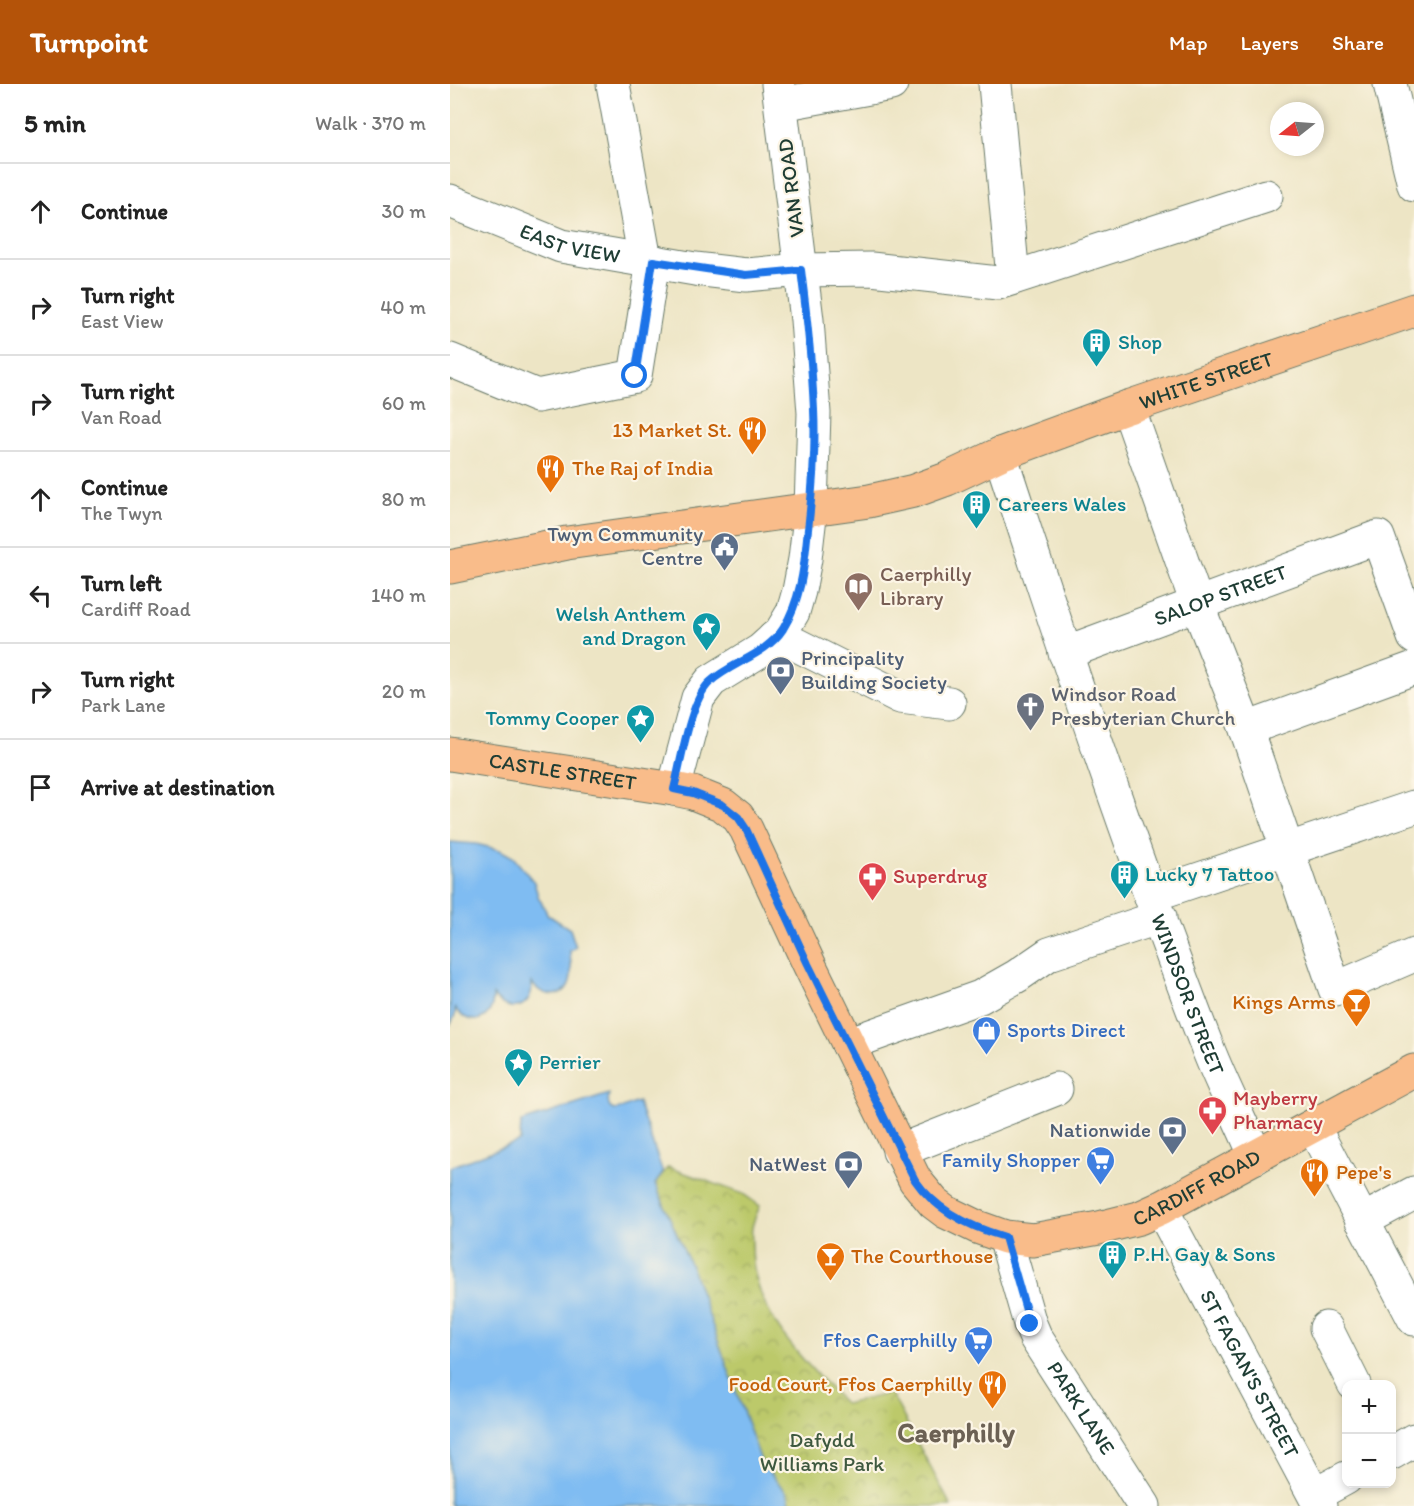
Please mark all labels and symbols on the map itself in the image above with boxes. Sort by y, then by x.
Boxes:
north arrow [1270,102,1324,156]
street label: VAN ROAD [772,137,809,239]
street label: EAST VIEW [516,218,622,268]
building icon: Shop [1081,326,1113,368]
place label: Shop [1118,329,1162,354]
street label: WHITE STREET [1136,346,1277,414]
route start [621,362,647,388]
restaurant icon: 13 Market St. [737,414,769,456]
place label: 13 Market St. [612,417,732,442]
restaurant icon: The Raj of India [535,452,567,494]
place label: The Raj of India [572,455,713,480]
building icon: Careers Wales [961,488,993,530]
place label: Careers Wales [998,491,1126,516]
place label: Twyn Community Centre [547,521,703,570]
public building icon: Twyn Community Centre [708,530,740,572]
street label: SALOP STREET [1151,559,1290,631]
place label: Caerphilly Library [880,561,972,610]
library icon: Caerphilly Library [843,570,875,612]
place label: Welsh Anthem and Dragon [556,601,686,650]
place icon: Welsh Anthem and Dragon [691,610,723,652]
place label: Principality Building Society [801,645,947,694]
bank icon: Principality Building Society [764,654,796,696]
place label: Windsor Road Presbyterian Church [1051,681,1235,730]
church icon: Windsor Road Presbyterian Church [1014,690,1046,732]
place icon: Tommy Cooper [624,702,656,744]
place label: Tommy Cooper [485,705,619,730]
street label: CASTLE STREET [487,747,638,795]
building icon: Lucky 7 Tattoo [1108,858,1140,900]
pharmacy icon: Superdrug [856,860,888,902]
place label: Lucky 7 Tattoo [1145,861,1274,886]
place label: Superdrug [893,863,988,888]
street label: WINDSOR STREET [1146,910,1230,1079]
bar icon: Kings Arms [1341,986,1373,1028]
place label: Kings Arms [1232,989,1336,1014]
shop icon: Sports Direct [970,1014,1002,1056]
place label: Sports Direct [1007,1017,1126,1042]
place icon: Perrier [502,1046,534,1088]
place label: Perrier [539,1049,601,1074]
place label: Mayberry Pharmacy [1233,1085,1323,1134]
pharmacy icon: Mayberry Pharmacy [1196,1094,1228,1136]
bank icon: Nationwide [1156,1114,1188,1156]
place label: Nationwide [1050,1117,1151,1142]
supermarket icon: Family Shopper [1085,1144,1117,1186]
street label: CARDIFF ROAD [1128,1144,1265,1231]
place label: Family Shopper [942,1147,1081,1172]
bank icon: NatWest [832,1148,864,1190]
place label: NatWest [749,1151,827,1176]
restaurant icon: Pepe's [1299,1156,1331,1198]
place label: Pepe's [1336,1159,1392,1184]
building icon: P.H. Gay & Sons [1096,1238,1128,1280]
bar icon: The Courthouse [814,1240,846,1282]
place label: P.H. Gay & Sons [1133,1241,1276,1266]
place label: The Courthouse [851,1243,993,1268]
street label: ST FAGAN'S STREET [1195,1285,1305,1462]
route end [1016,1310,1042,1336]
supermarket icon: Ffos Caerphilly [962,1324,994,1366]
place label: Ffos Caerphilly [823,1327,957,1352]
street label: PARK LANE [1042,1356,1121,1459]
restaurant icon: Food Court, Ffos Caerphilly [977,1368,1009,1410]
place label: Food Court, Ffos Caerphilly [729,1371,972,1396]
district label: Caerphilly [897,1416,1015,1449]
park label: Dafydd Williams Park [760,1427,884,1476]

